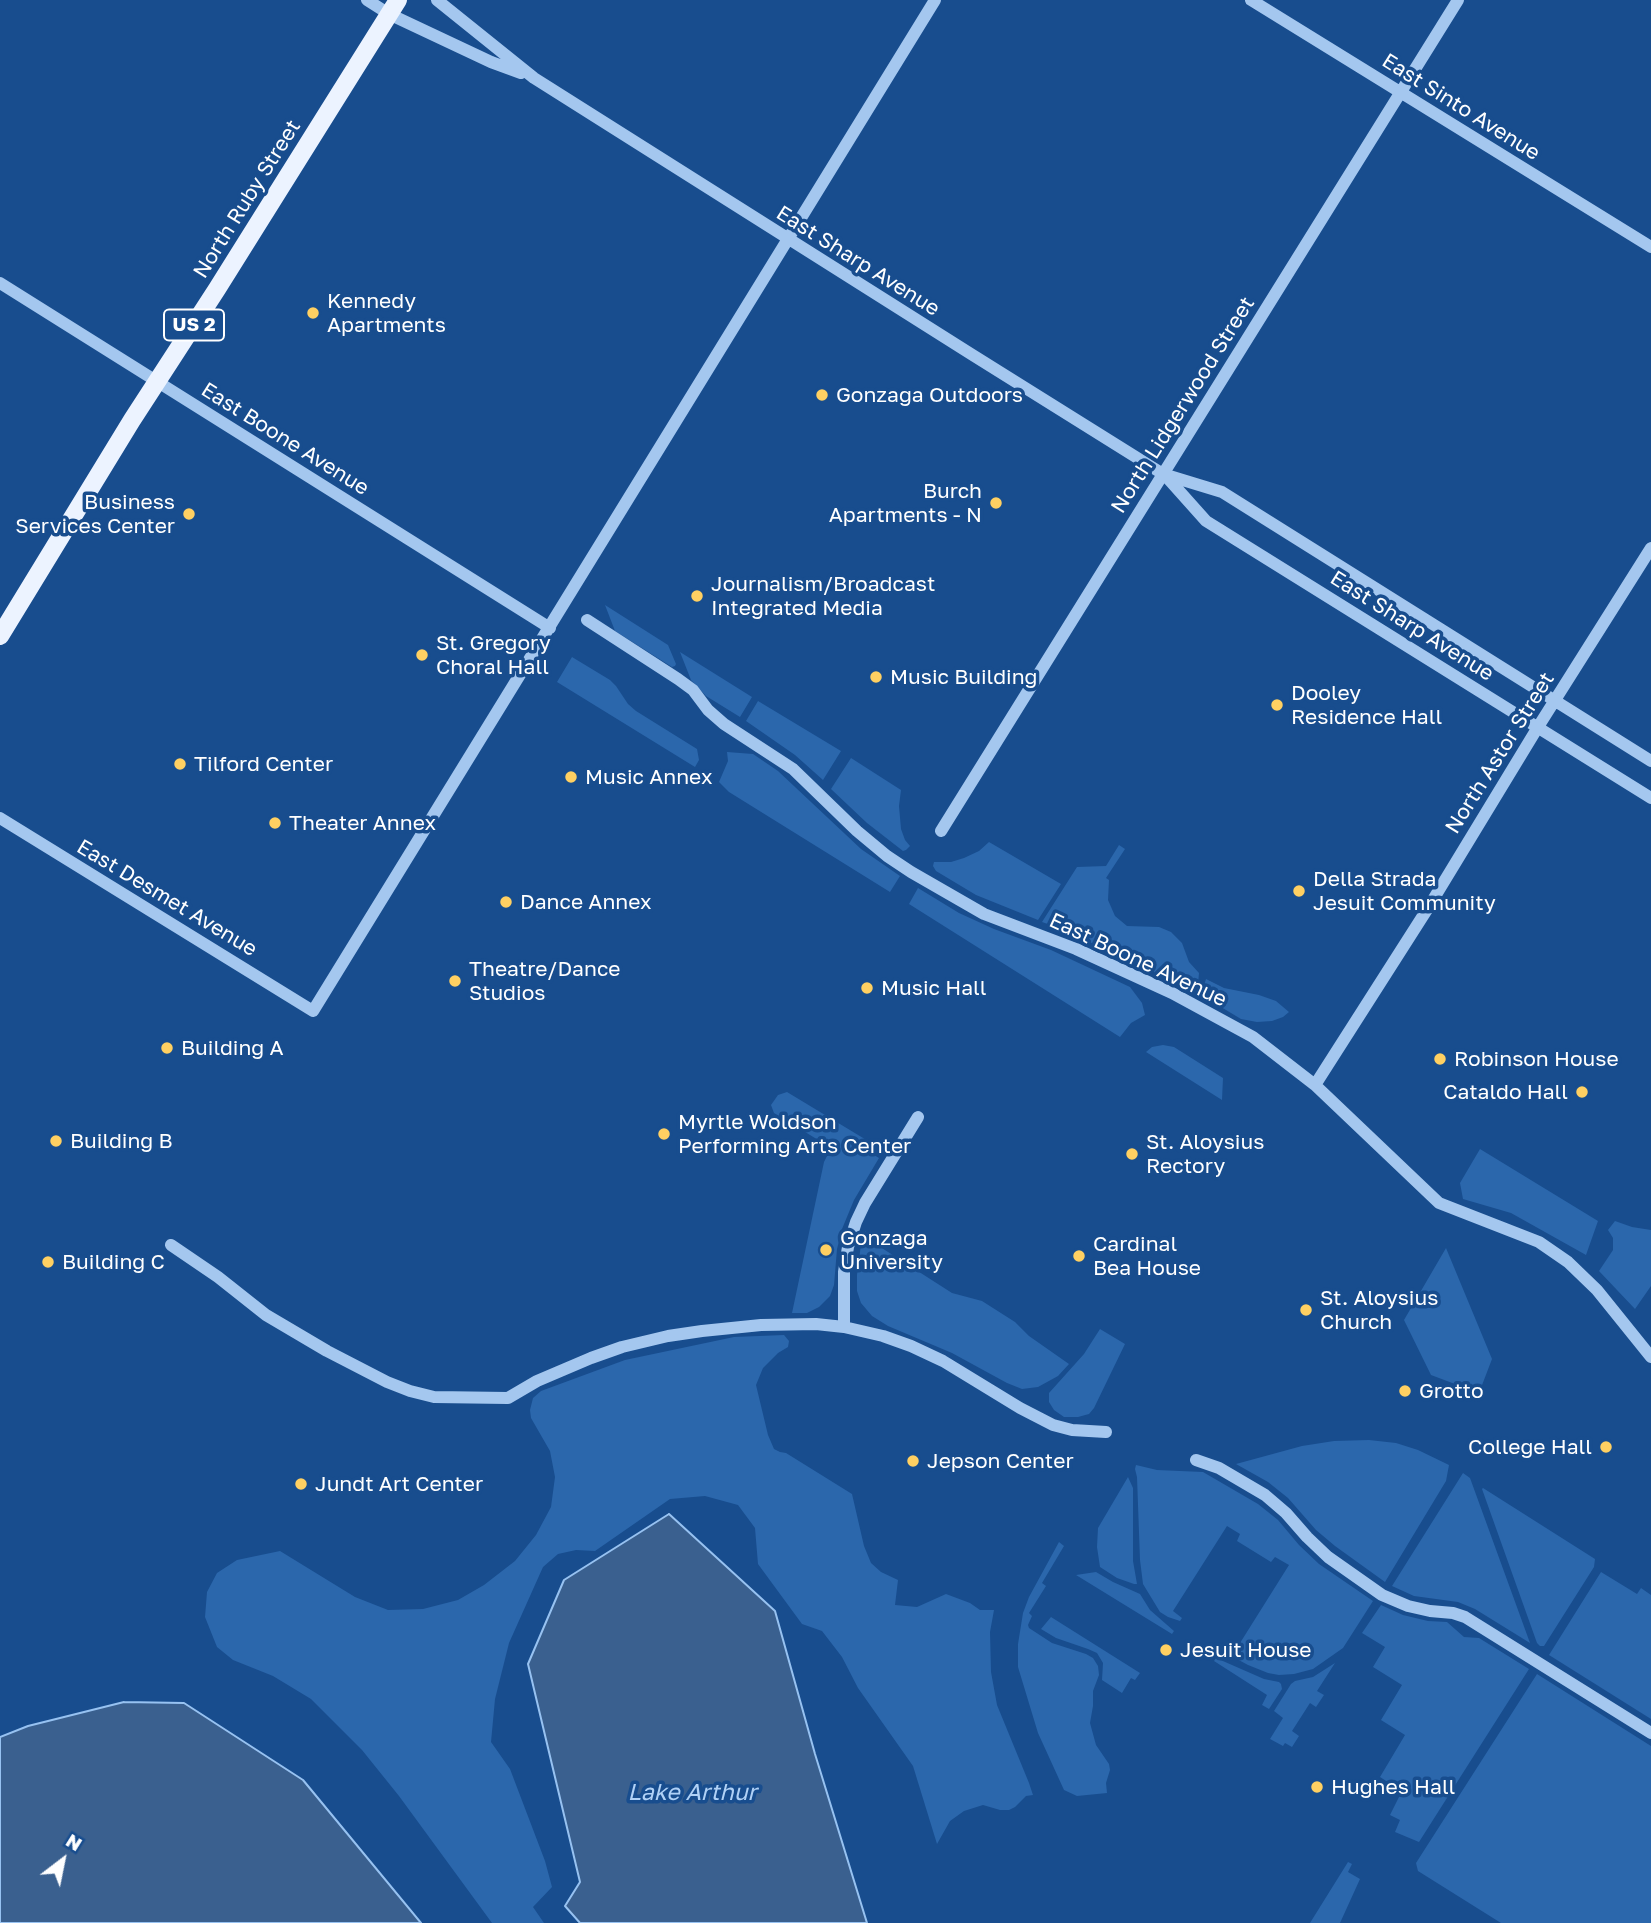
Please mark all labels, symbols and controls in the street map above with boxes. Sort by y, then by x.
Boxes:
street label: East Sinto Avenue [1377,48,1545,166]
street label: North Ruby Street [188,115,306,283]
street label: East Sharp Avenue [772,201,944,321]
place label: Kennedy Apartments [327,288,446,338]
street label: North Lidgerwood Street [1106,292,1260,518]
marker: Kennedy Apartments [305,305,321,321]
road number: US 2 [164,310,224,340]
street label: East Boone Avenue [196,377,374,501]
place label: Gonzaga Outdoors [836,382,1023,408]
marker: Gonzaga Outdoors [814,387,830,403]
place label: Burch Apartments - N [829,478,982,528]
place label: Business Services Center [15,489,175,539]
marker: Burch Apartments - N [988,495,1004,511]
marker: Business Services Center [181,506,197,522]
street label: East Sharp Avenue [1326,566,1498,686]
place label: Journalism/Broadcast Integrated Media [711,571,935,621]
marker: Journalism/Broadcast Integrated Media [689,588,705,604]
place label: St. Gregory Choral Hall [436,630,551,680]
marker: St. Gregory Choral Hall [414,647,430,663]
place label: Music Building [890,664,1038,690]
street label: North Astor Street [1440,668,1560,838]
marker: Music Building [868,669,884,685]
place label: Dooley Residence Hall [1291,680,1442,730]
marker: Dooley Residence Hall [1269,697,1285,713]
place label: Tilford Center [194,751,333,777]
marker: Tilford Center [172,756,188,772]
place label: Music Annex [585,764,712,790]
marker: Music Annex [563,769,579,785]
place label: Theater Annex [289,810,436,836]
marker: Theater Annex [267,815,283,831]
street label: East Desmet Avenue [72,834,262,962]
place label: Della Strada Jesuit Community [1313,866,1496,916]
marker: Della Strada Jesuit Community [1291,883,1307,899]
place label: Dance Annex [520,889,652,915]
marker: Dance Annex [498,894,514,910]
street label: East Boone Avenue [1045,908,1231,1012]
place label: Theatre/Dance Studios [469,956,621,1006]
marker: Theatre/Dance Studios [447,973,463,989]
place label: Music Hall [881,975,986,1001]
marker: Music Hall [859,980,875,996]
place label: Building A [181,1035,284,1061]
marker: Building A [159,1040,175,1056]
place label: Robinson House [1454,1046,1619,1072]
marker: Robinson House [1432,1051,1448,1067]
place label: Cataldo Hall [1443,1079,1568,1105]
marker: Cataldo Hall [1574,1084,1590,1100]
place label: Myrtle Woldson Performing Arts Center [678,1109,911,1159]
marker: Myrtle Woldson Performing Arts Center [656,1126,672,1142]
place label: Building B [70,1128,173,1154]
place label: St. Aloysius Rectory [1146,1129,1264,1179]
marker: Building B [48,1133,64,1149]
marker: St. Aloysius Rectory [1124,1146,1140,1162]
place label: Gonzaga University [840,1225,943,1275]
place label: Cardinal Bea House [1093,1231,1201,1281]
marker: Gonzaga University [818,1242,834,1258]
marker: Cardinal Bea House [1071,1248,1087,1264]
place label: Building C [62,1249,165,1275]
marker: Building C [40,1254,56,1270]
place label: St. Aloysius Church [1320,1285,1438,1335]
marker: St. Aloysius Church [1298,1302,1314,1318]
place label: Grotto [1419,1378,1484,1404]
marker: Grotto [1397,1383,1413,1399]
place label: College Hall [1468,1434,1592,1460]
marker: College Hall [1598,1439,1614,1455]
place label: Jepson Center [927,1448,1074,1474]
marker: Jepson Center [905,1453,921,1469]
place label: Jundt Art Center [315,1471,483,1497]
marker: Jundt Art Center [293,1476,309,1492]
place label: Jesuit House [1180,1637,1312,1663]
marker: Jesuit House [1158,1642,1174,1658]
place label: Hughes Hall [1331,1774,1455,1800]
water label: Lake Arthur [627,1779,757,1807]
marker: Hughes Hall [1309,1779,1325,1795]
north arrow [28,1825,98,1895]
text: N [62,1828,87,1855]

